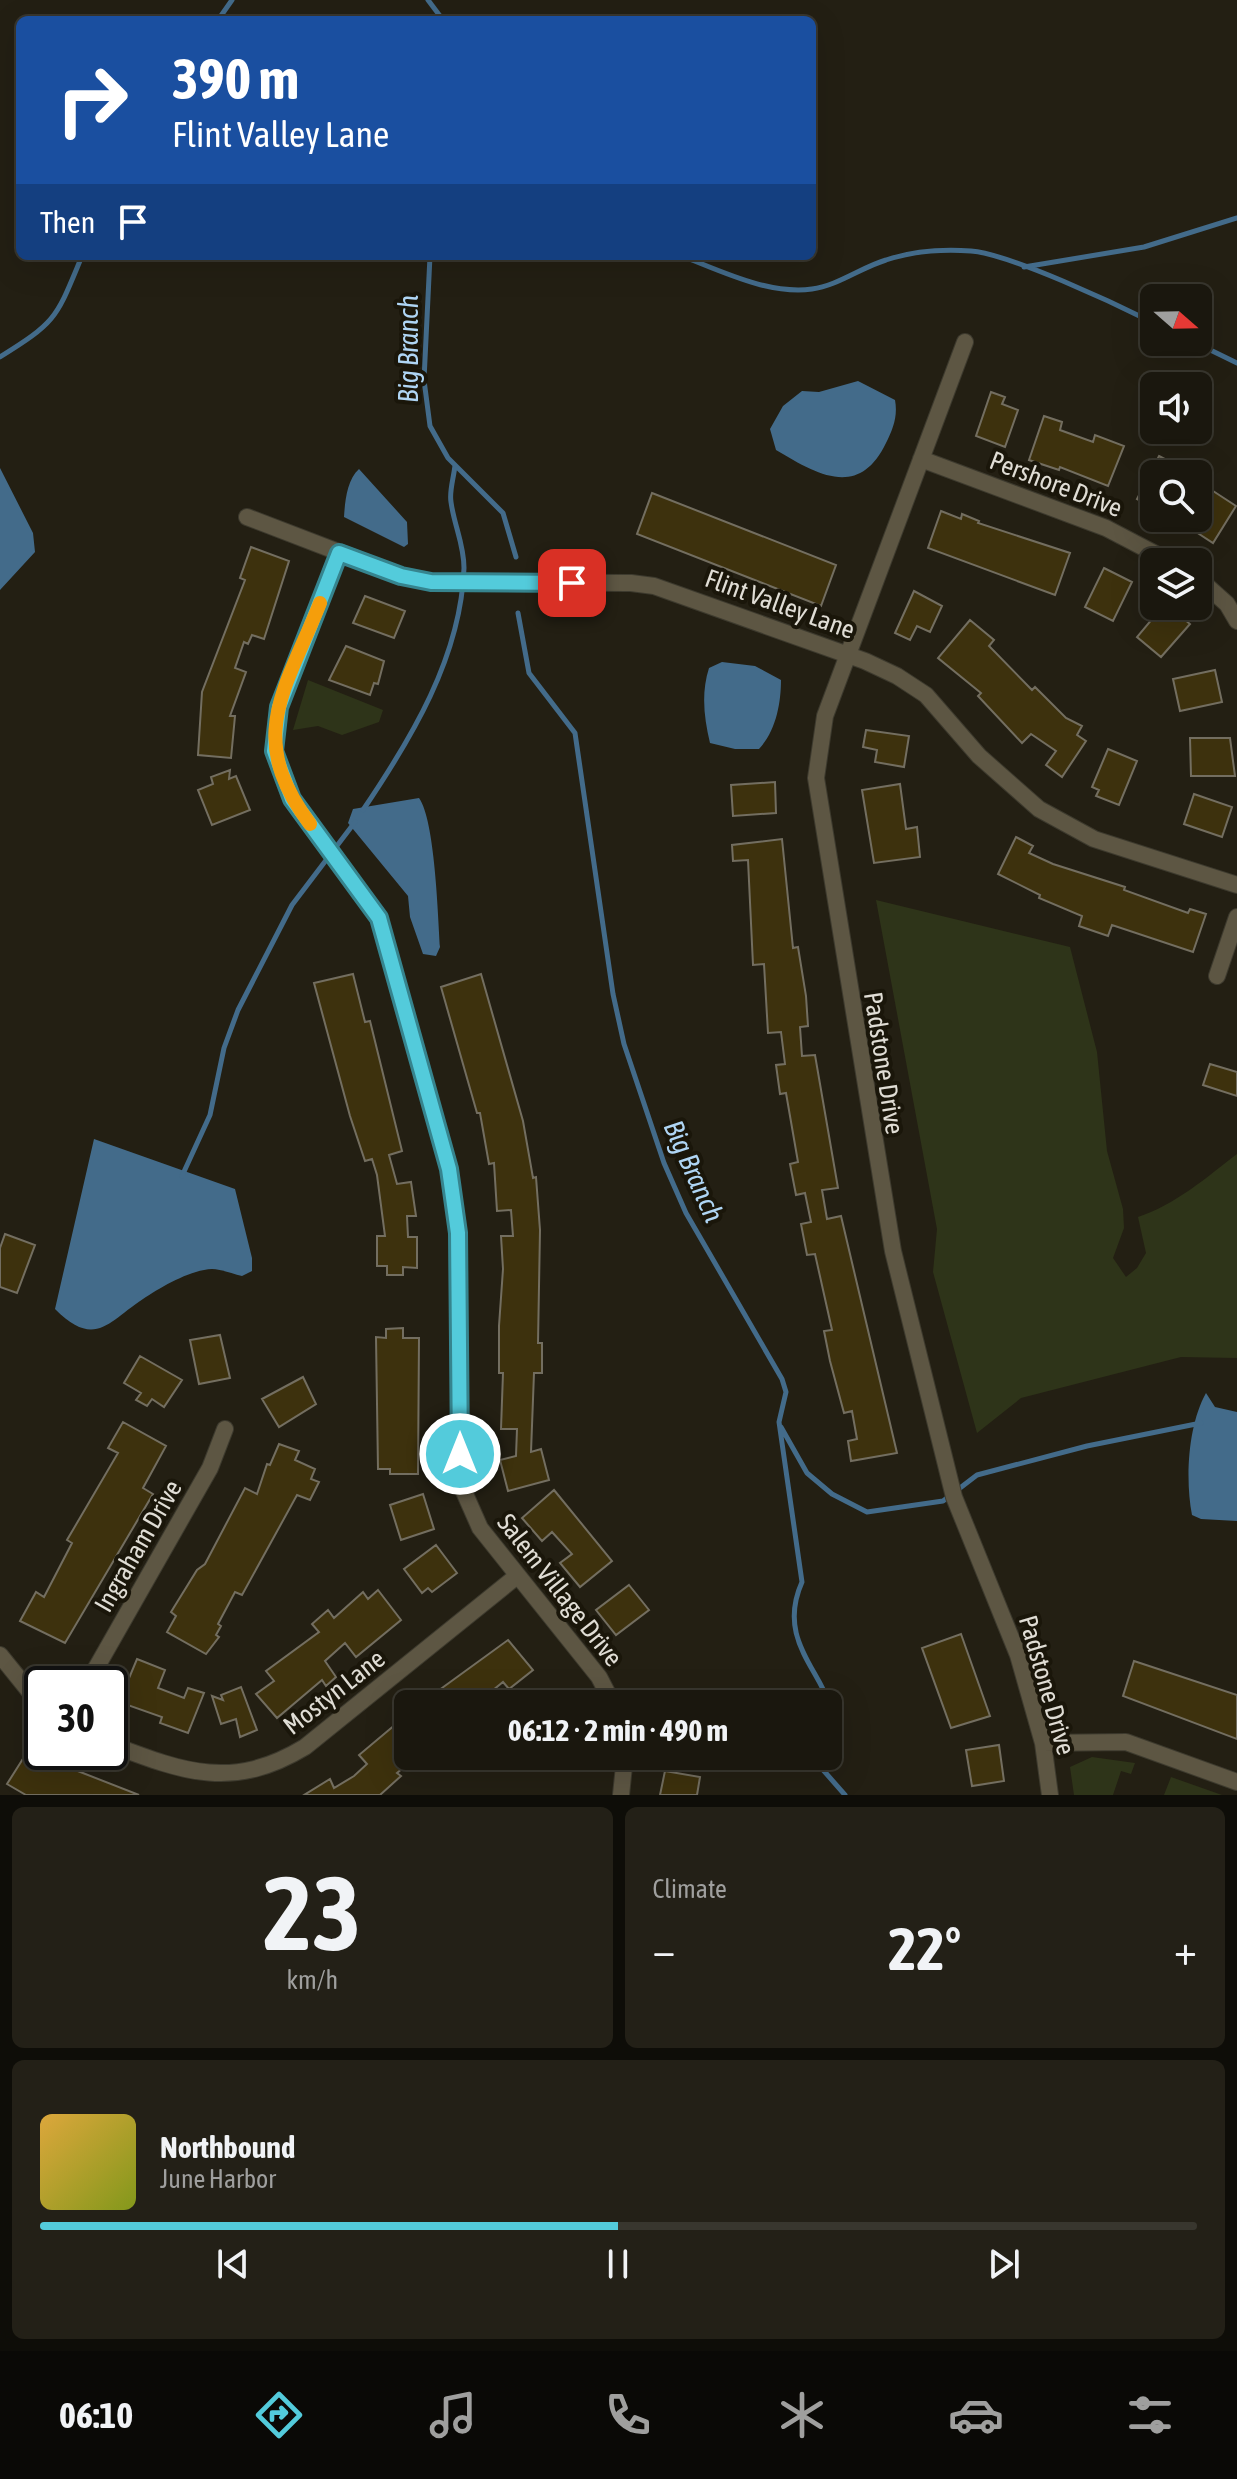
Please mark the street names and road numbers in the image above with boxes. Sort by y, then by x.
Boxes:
street label: Pershore Drive [986,445,1126,523]
street label: Flint Valley Lane [701,563,859,645]
street label: Padstone Drive [858,990,910,1136]
street label: Ingraham Drive [88,1475,188,1617]
street label: Salem Village Drive [491,1508,629,1672]
street label: Padstone Drive [1013,1612,1081,1758]
street label: Mostyn Lane [278,1643,390,1741]

